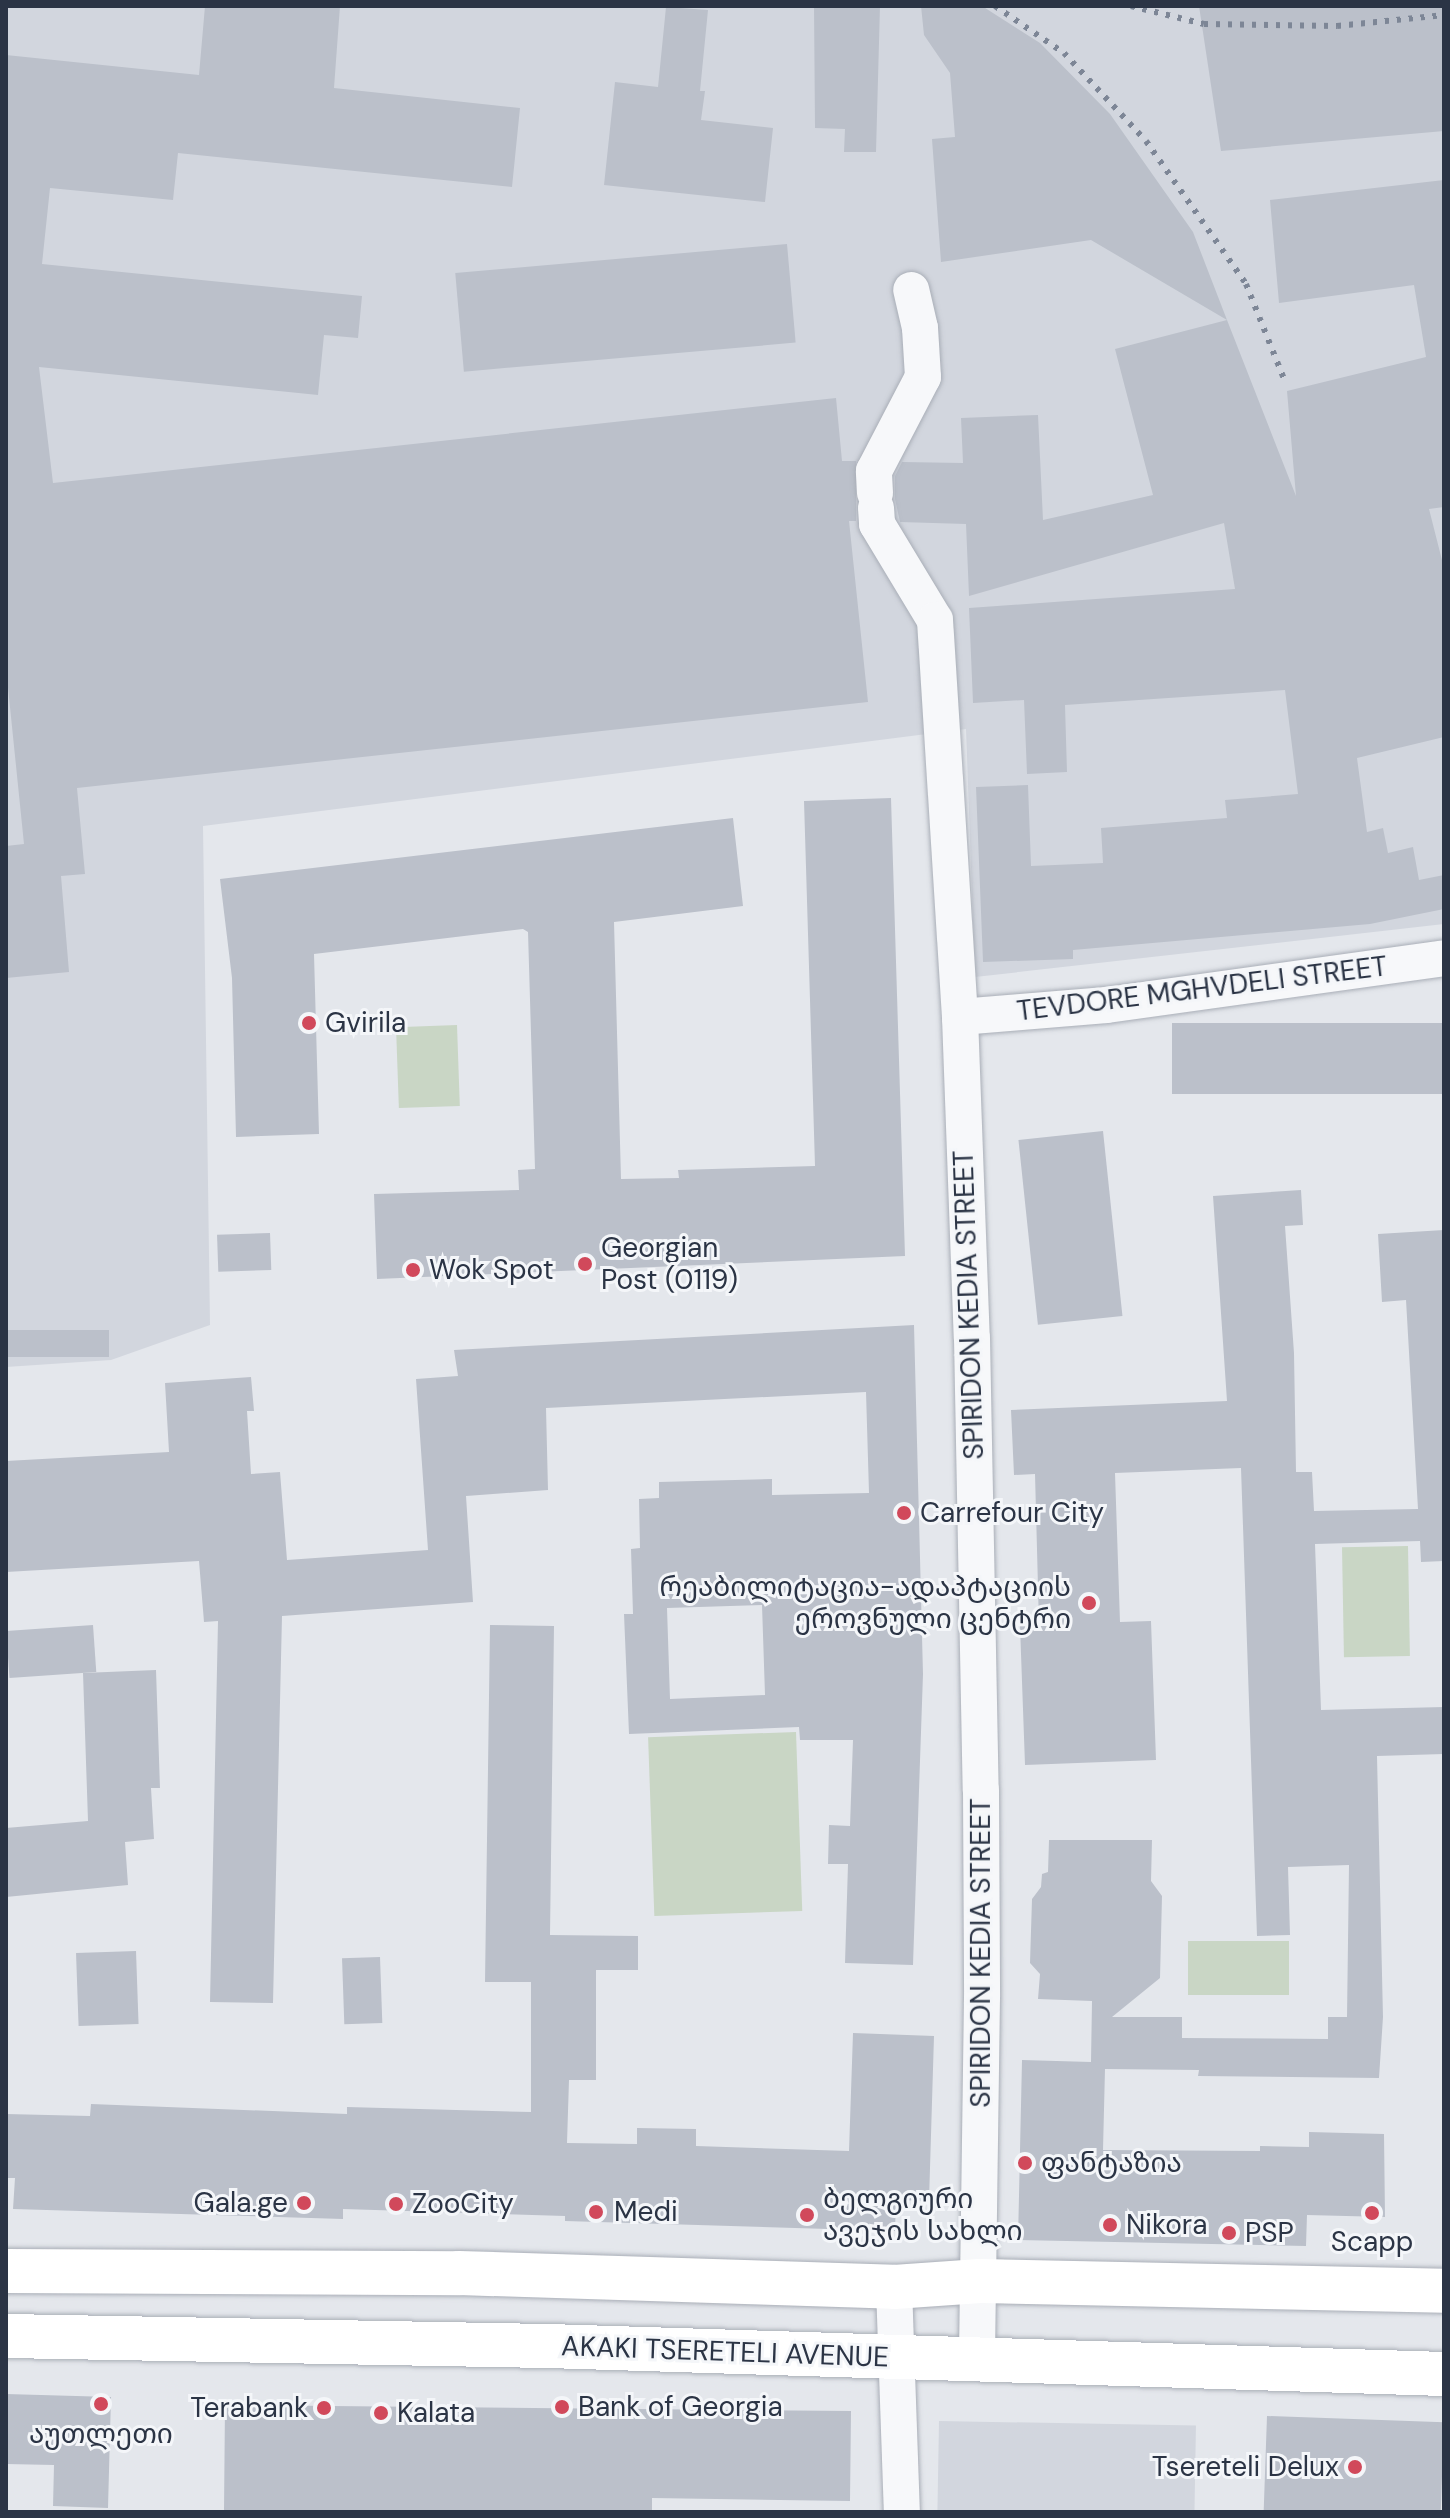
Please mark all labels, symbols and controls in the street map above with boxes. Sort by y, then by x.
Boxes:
street label: TEVDORE MGHVDELI STREET [1015,950,1389,1028]
place label: Gvirila [325,1006,406,1040]
marker: Gvirila [300,1014,318,1032]
street label: SPIRIDON KEDIA STREET [947,1150,991,1460]
place label: Georgian Post (0119) [601,1231,738,1297]
place label: Wok Spot [429,1253,554,1287]
marker: Georgian Post (0119) [576,1255,594,1273]
marker: Wok Spot [404,1261,422,1279]
place label: Carrefour City [920,1496,1104,1530]
marker: Carrefour City [895,1504,913,1522]
place label: რეაბილიტაცია-ადაპტაციის ეროვნული ცენტრი [660,1570,1071,1636]
marker: რეაბილიტაცია-ადაპტაციის ეროვნული ცენტრი [1078,1592,1100,1614]
street label: SPIRIDON KEDIA STREET [964,1798,998,2108]
place label: ფანტაზია [1041,2146,1182,2180]
marker: ფანტაზია [1016,2154,1034,2172]
place label: ბელგიური ავეჯის სახლი [823,2182,1023,2248]
place label: Gala.ge [194,2186,288,2220]
place label: ZooCity [412,2187,514,2221]
marker: Gala.ge [295,2194,313,2212]
marker: ZooCity [387,2195,405,2213]
place label: Medi [614,2195,678,2229]
marker: Medi [585,2201,607,2223]
marker: Scapp [1363,2204,1381,2222]
marker: ბელგიური ავეჯის სახლი [798,2206,816,2224]
place label: Nikora [1126,2208,1207,2242]
marker: Nikora [1101,2216,1119,2234]
place label: PSP [1245,2216,1294,2250]
marker: PSP [1220,2224,1238,2242]
place label: Scapp [1331,2225,1413,2259]
street label: AKAKI TSERETELI AVENUE [561,2329,889,2375]
place label: Bank of Georgia [578,2390,783,2424]
place label: Terabank [190,2391,308,2425]
marker: აუთლეთი [92,2395,110,2413]
place label: Kalata [397,2396,475,2430]
marker: Bank of Georgia [553,2398,571,2416]
marker: Terabank [315,2399,333,2417]
marker: Kalata [372,2404,390,2422]
place label: აუთლეთი [29,2417,173,2451]
place label: Tsereteli Delux [1152,2450,1339,2484]
marker: Tsereteli Delux [1346,2458,1364,2476]

